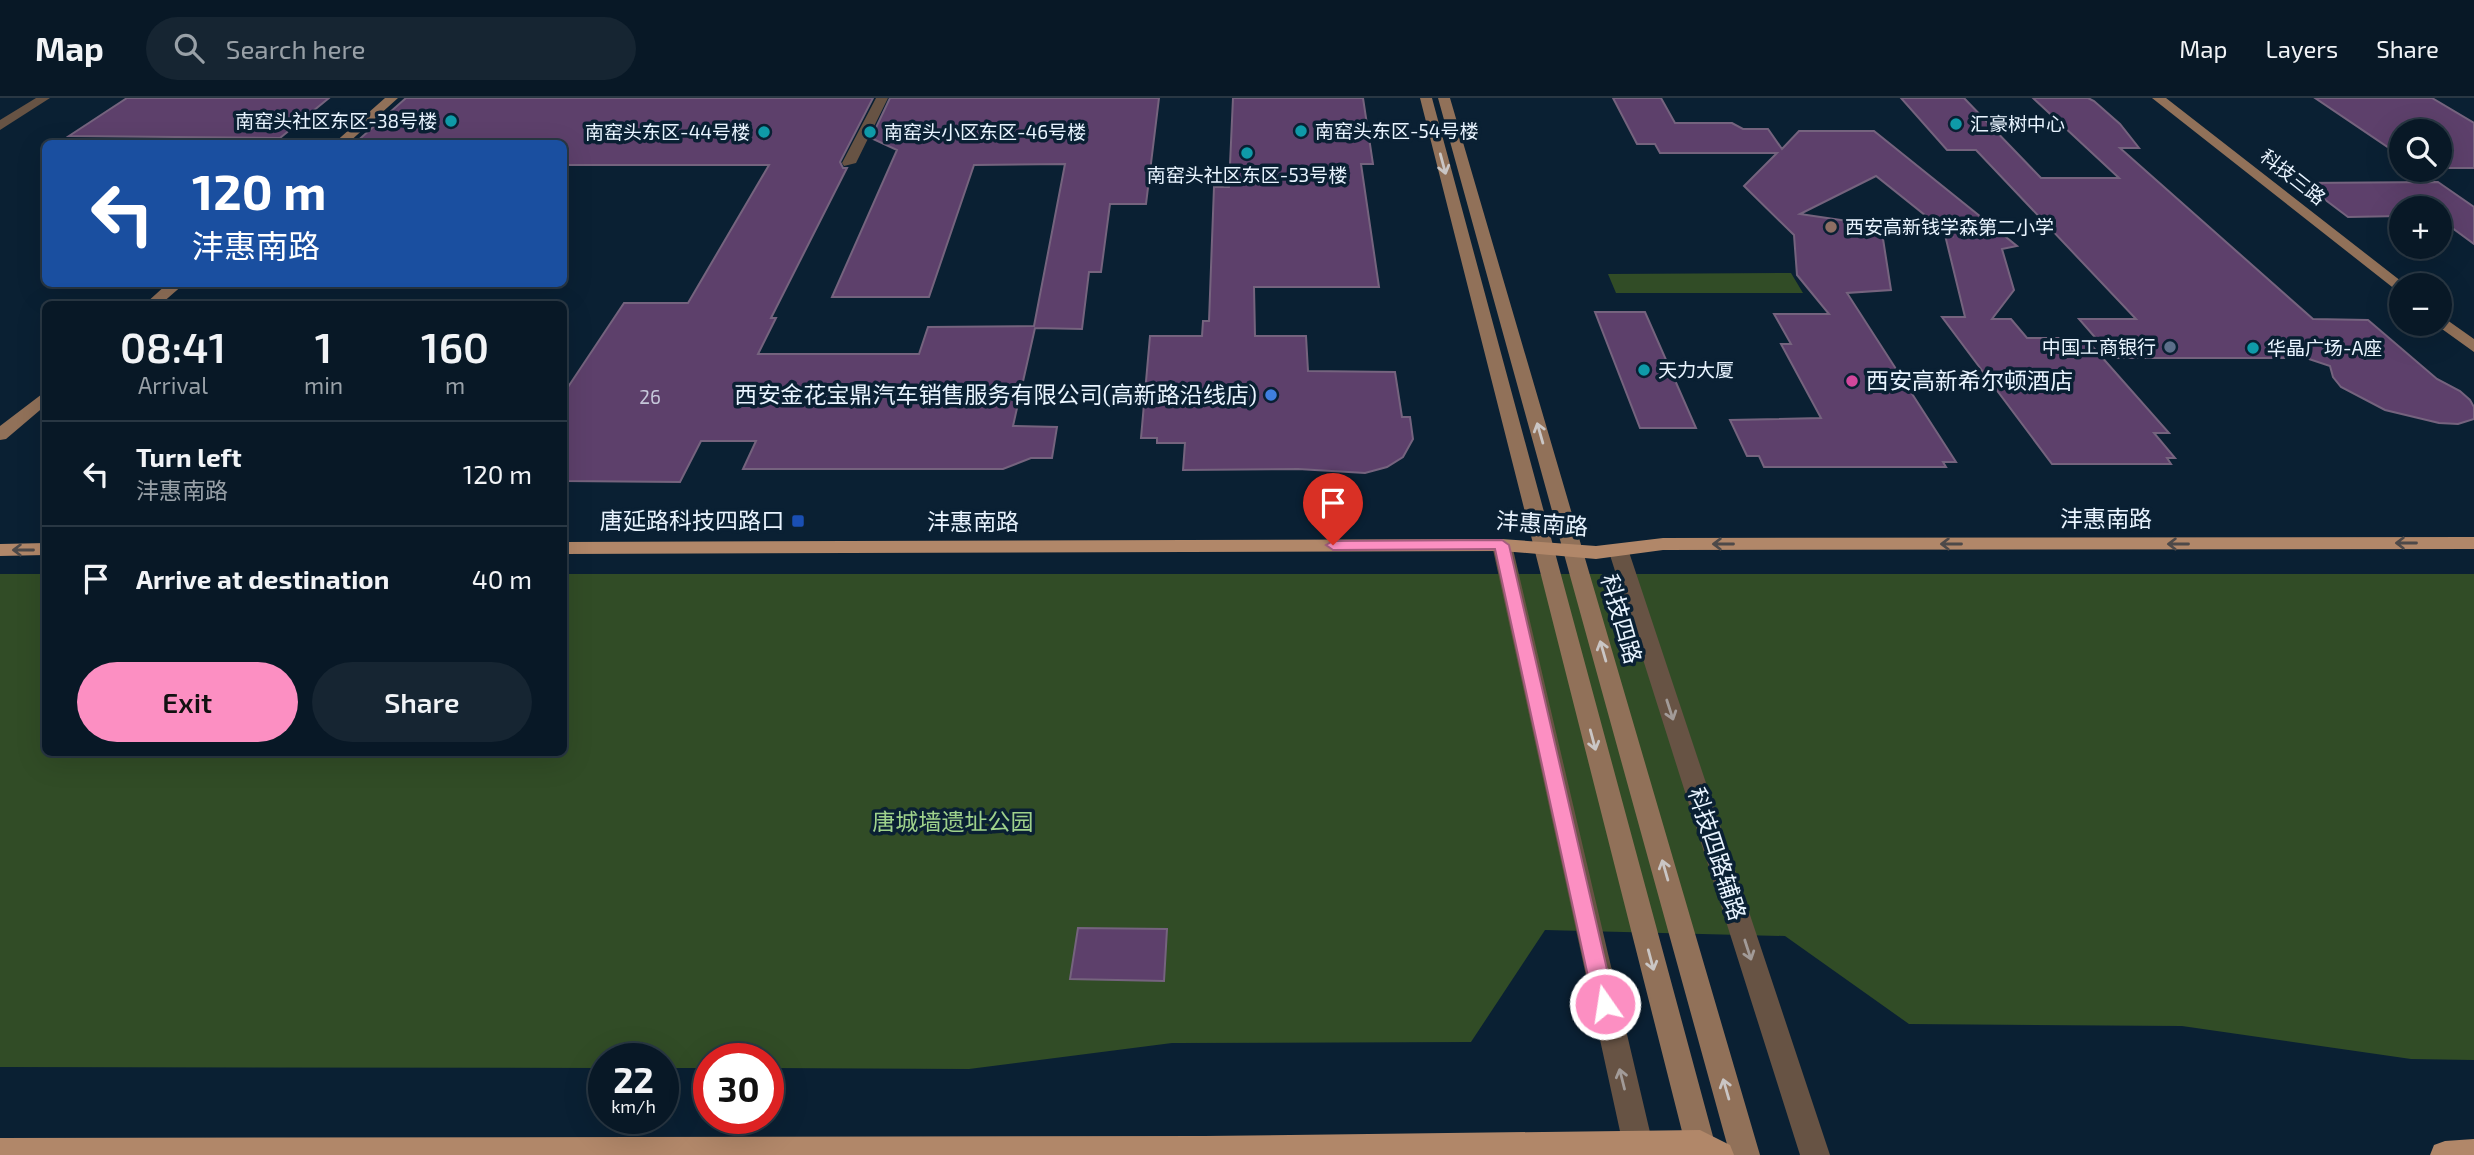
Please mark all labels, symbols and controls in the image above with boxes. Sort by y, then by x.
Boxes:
search box [146,17,636,80]
text: Map [35,28,104,68]
icon: search [170,29,208,67]
text: Search here [226,33,365,64]
text: Map [2179,34,2227,63]
text: Layers [2265,34,2338,63]
text: Share [2376,34,2439,63]
place label: 南窑头社区东区-38号楼 [235,109,437,132]
place label: 汇豪树中心 [1970,112,2065,135]
marker: 南窑头社区东区-38号楼 [443,113,459,129]
marker: 汇豪树中心 [1948,116,1964,132]
place label: 南窑头东区-54号楼 [1315,119,1478,142]
map controls [2389,119,2452,336]
button: search [2389,119,2452,182]
place label: 南窑头东区-44号楼 [585,120,750,143]
place label: 南窑头小区东区-46号楼 [884,120,1086,143]
marker: 南窑头东区-54号楼 [1293,123,1309,139]
marker: 南窑头东区-44号楼 [756,124,772,140]
marker: 南窑头小区东区-46号楼 [862,124,878,140]
street label: 科技三路 [2256,144,2330,209]
marker: 南窑头社区东区-53号楼 [1239,145,1255,161]
one-way arrow [1437,152,1450,175]
text: 120 m [192,161,326,220]
place label: 南窑头社区东区-53号楼 [1147,163,1347,186]
icon: left [77,168,168,259]
button: + [2389,196,2452,259]
place label: 西安高新钱学森第二小学 [1845,215,2054,238]
marker: 西安高新钱学森第二小学 [1823,219,1839,235]
text: 沣惠南路 [192,226,320,264]
button: − [2389,273,2452,336]
text: 08:41 [120,321,226,371]
text: 1 [315,321,332,371]
text: 160 [421,321,489,371]
place label: 中国工商银行 [2042,335,2156,358]
place label: 华晶广场-A座 [2267,336,2382,359]
marker: 中国工商银行 [2162,339,2178,355]
marker: 华晶广场-A座 [2245,340,2261,356]
place label: 天力大厦 [1658,358,1734,381]
marker: 天力大厦 [1636,362,1652,378]
place label: 西安高新希尔顿酒店 [1866,366,2073,394]
text: Arrival [138,371,208,399]
text: min [304,371,343,399]
text: m [445,371,465,399]
marker: 西安高新希尔顿酒店 [1844,373,1860,389]
place label: 西安金花宝鼎汽车销售服务有限公司(高新路沿线店) [734,380,1257,408]
house number: 26 [639,385,661,408]
marker: 西安金花宝鼎汽车销售服务有限公司(高新路沿线店) [1263,387,1279,403]
one-way arrow [1533,422,1546,444]
text: Turn left [136,441,242,472]
icon: left [77,455,115,493]
text: 120 m [463,458,532,489]
pin [1303,473,1363,545]
text: 沣惠南路 [136,476,228,504]
icon: arrive [1314,484,1352,522]
street label: 沣惠南路 [2060,504,2152,532]
place label: 唐延路科技四路口 [600,506,784,534]
street label: 沣惠南路 [1495,506,1589,540]
street label: 沣惠南路 [927,507,1019,535]
marker: 唐延路科技四路口 [790,513,806,529]
one-way arrow [2395,536,2418,550]
one-way arrow [1712,537,1735,551]
one-way arrow [1940,537,1963,551]
one-way arrow [2167,537,2190,551]
one-way arrow [12,543,35,557]
icon: arrive [77,560,115,598]
text: Arrive at destination [136,563,389,594]
text: 40 m [472,563,532,594]
street label: 科技四路 [1596,571,1648,667]
one-way arrow [1595,641,1608,663]
button: Exit [77,662,298,742]
button: Share [312,662,532,742]
one-way arrow [1665,699,1677,721]
one-way arrow [1587,728,1600,751]
street label: 科技四路辅路 [1683,784,1753,924]
park label: 唐城墙遗址公园 [873,807,1034,835]
one-way arrow [1658,859,1671,881]
one-way arrow [1742,939,1755,961]
one-way arrow [1645,948,1658,971]
position arrow [1568,967,1642,1041]
speed limit sign: 30 [693,1043,784,1134]
text: 22 [613,1058,654,1100]
one-way arrow [1615,1068,1628,1091]
one-way arrow [1719,1079,1732,1101]
text: km/h [611,1095,656,1117]

